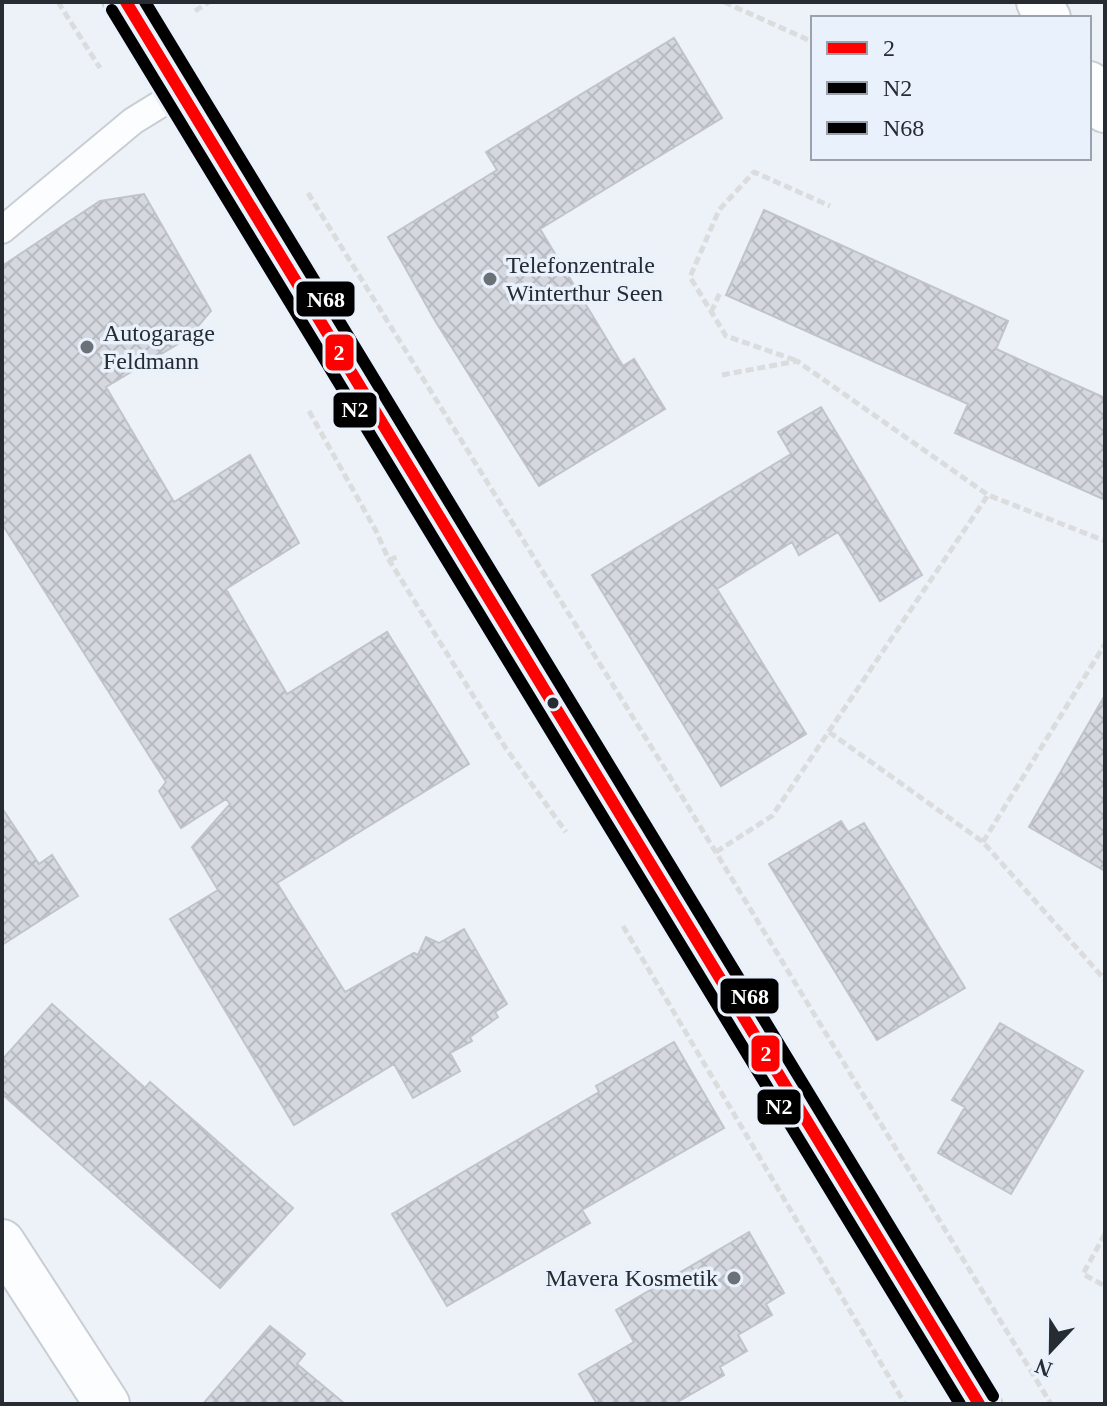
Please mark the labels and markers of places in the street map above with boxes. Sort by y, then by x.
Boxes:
place label: Telefonzentrale Winterthur Seen [506,252,663,306]
marker: Telefonzentrale Winterthur Seen [481,270,499,288]
place label: Autogarage Feldmann [103,320,215,374]
marker: Autogarage Feldmann [78,338,96,356]
unlabelled marker [545,695,561,711]
place label: Mavera Kosmetik [545,1265,718,1291]
marker: Mavera Kosmetik [725,1269,743,1287]

